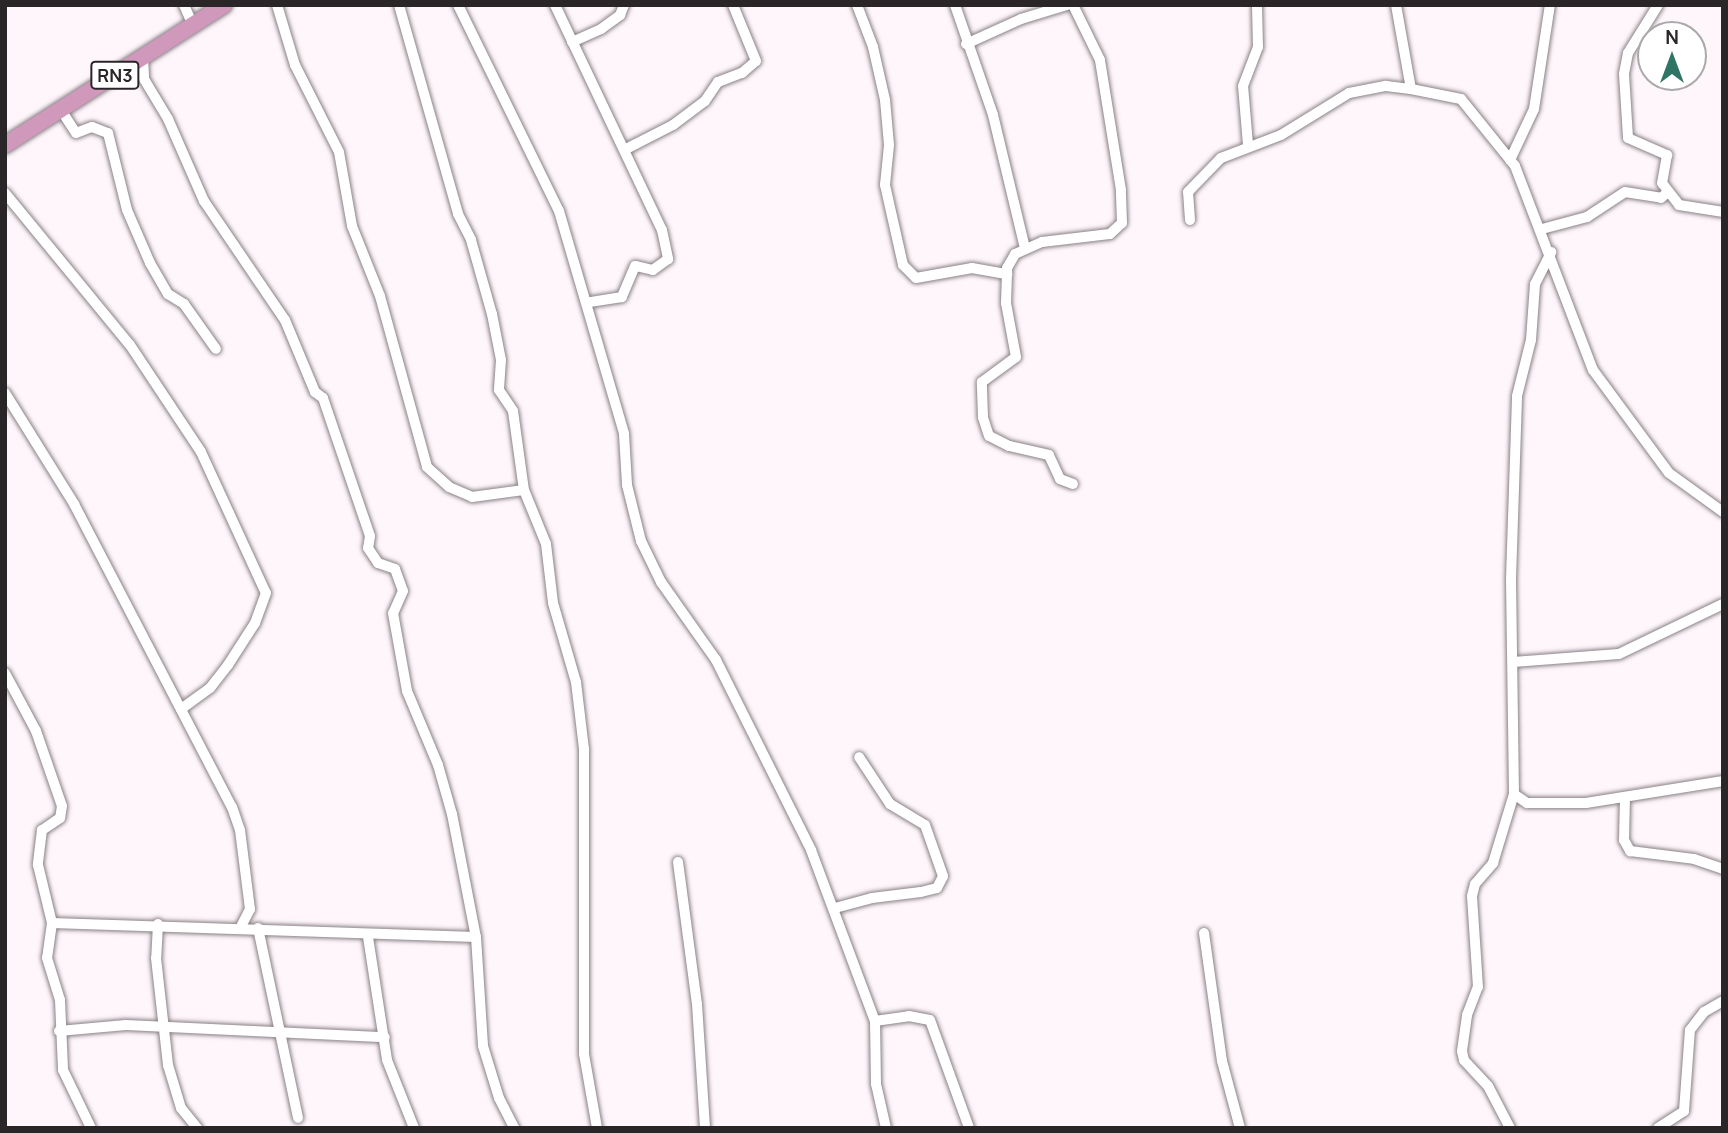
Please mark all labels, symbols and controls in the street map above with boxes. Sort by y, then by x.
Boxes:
north arrow [1637,21,1707,91]
text: N [1665,24,1679,50]
road number: RN3 [89,60,141,90]

